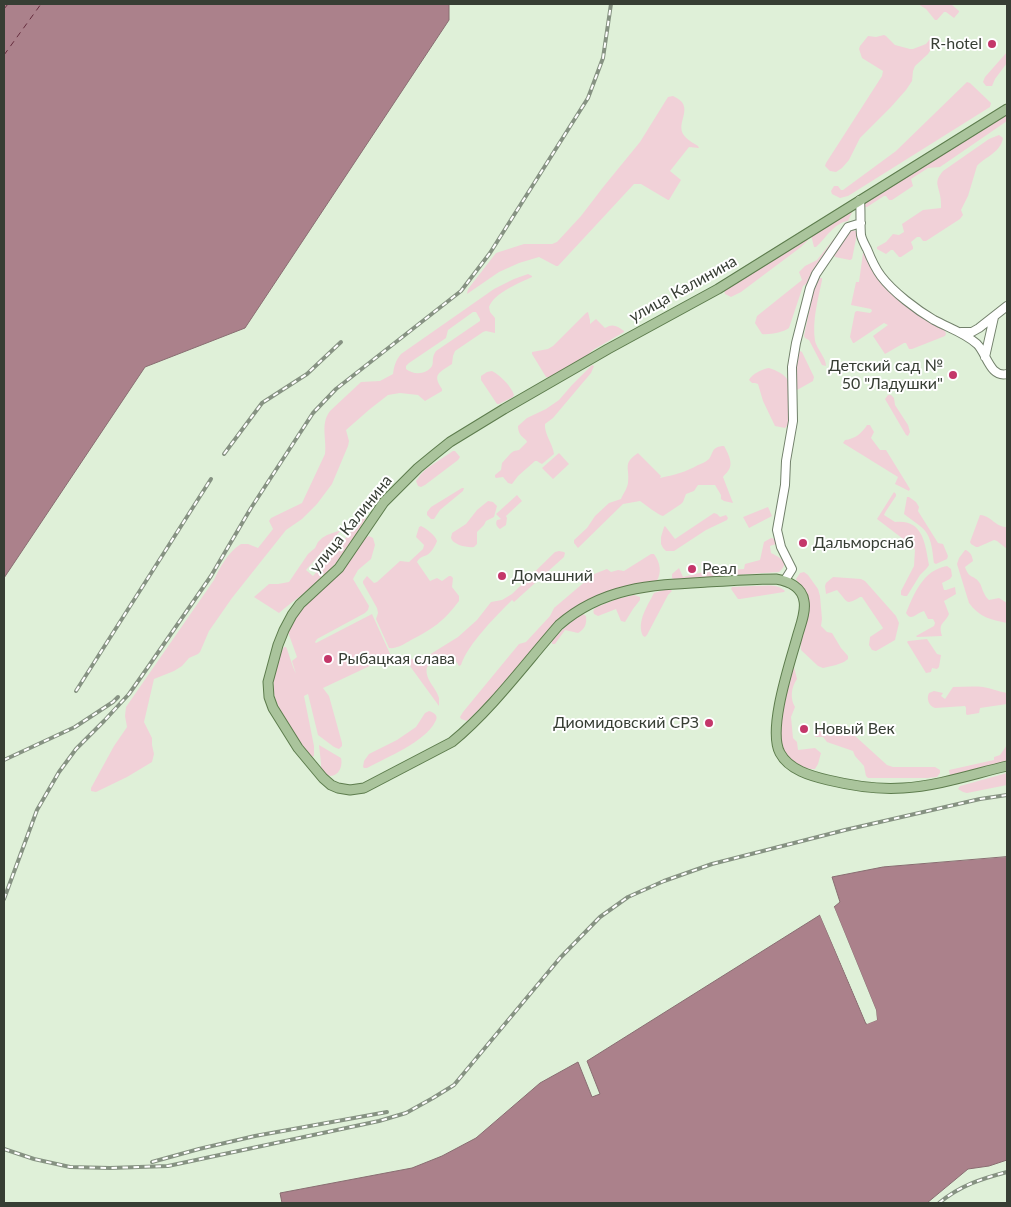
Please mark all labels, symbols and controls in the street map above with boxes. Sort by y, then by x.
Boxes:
place label: R-hotel [930,34,982,54]
marker: R-hotel [986,38,998,50]
street label: улица Калинина [626,251,740,327]
place label: Детский сад № 50 "Ладушки" [828,356,943,394]
marker: Детский сад № 50 "Ладушки" [947,369,959,381]
street label: улица Калинина [306,471,396,577]
place label: Дальморснаб [813,533,914,553]
marker: Дальморснаб [797,537,809,549]
place label: Реал [702,559,737,579]
marker: Реал [686,563,698,575]
place label: Домашний [512,566,593,586]
marker: Домашний [496,570,508,582]
place label: Рыбацкая слава [338,649,455,669]
marker: Рыбацкая слава [322,653,334,665]
place label: Диомидовский СРЗ [553,713,699,733]
marker: Диомидовский СРЗ [703,717,715,729]
place label: Новый Век [814,719,895,739]
marker: Новый Век [798,723,810,735]

